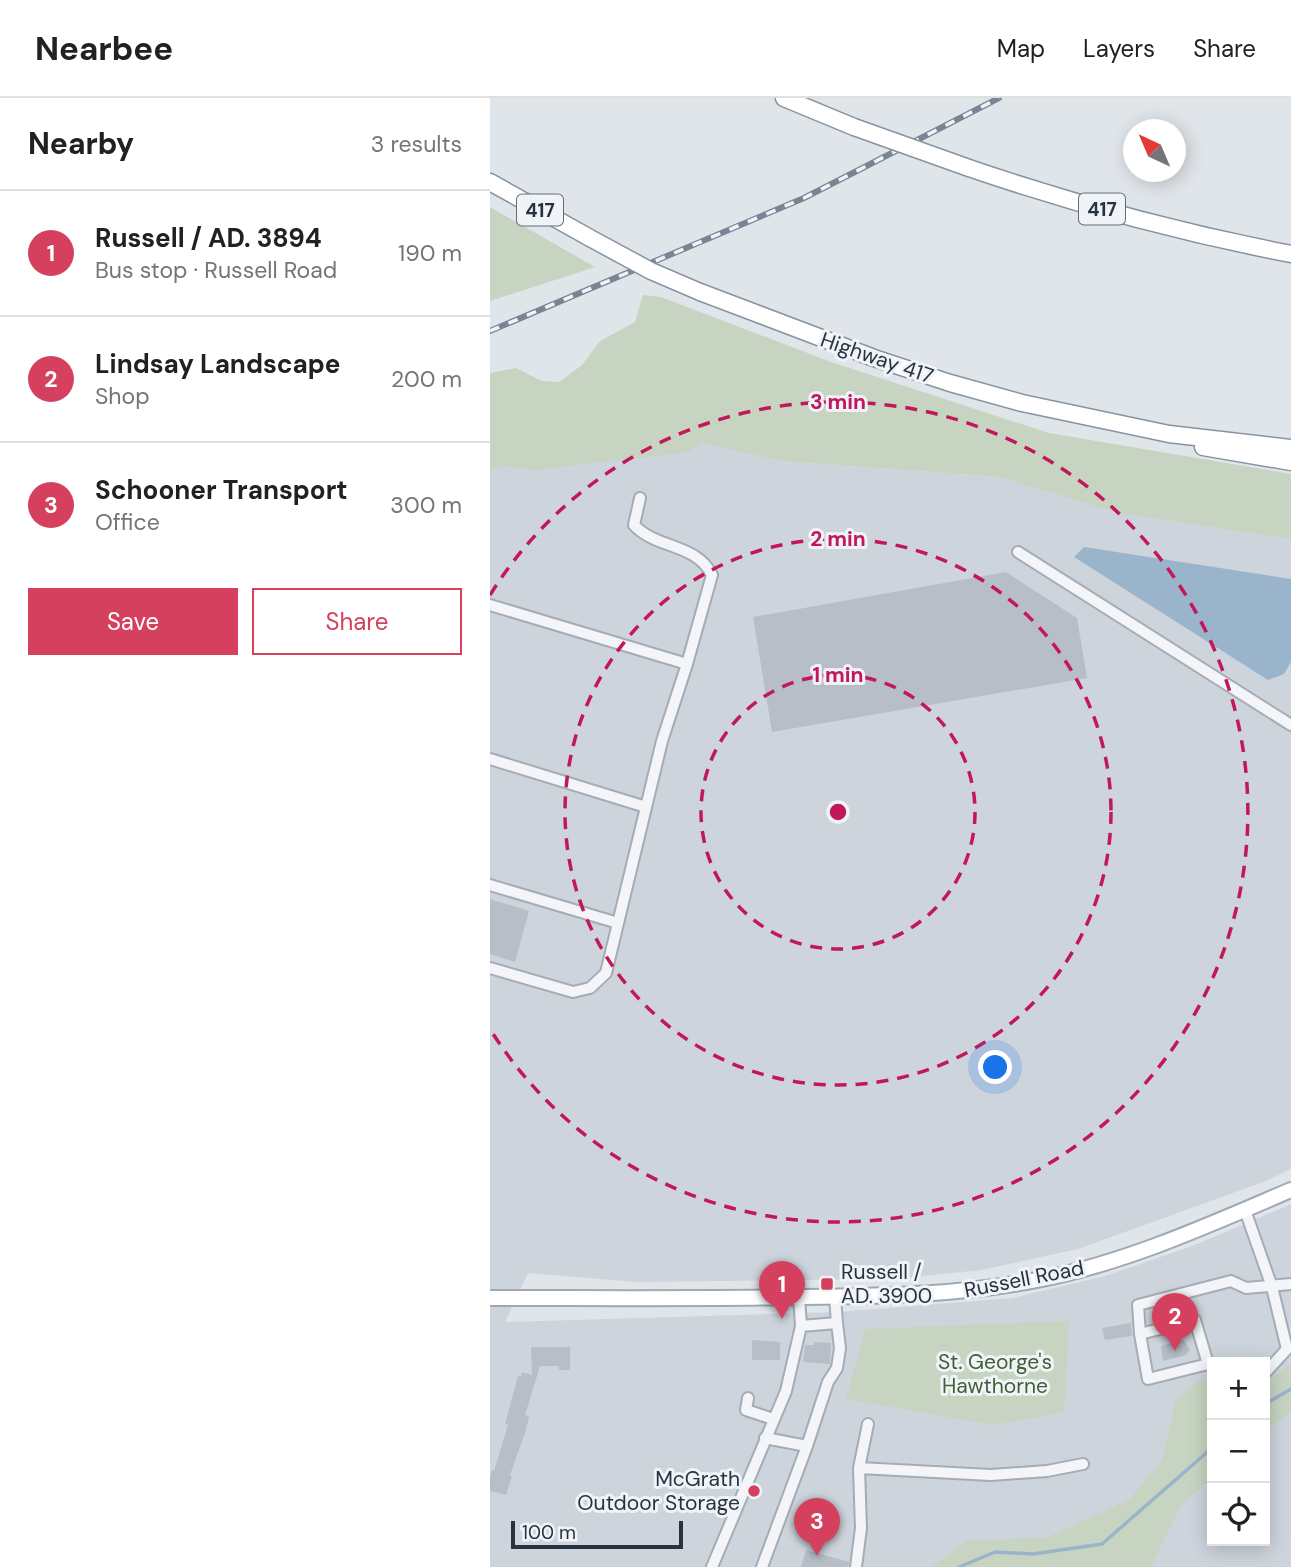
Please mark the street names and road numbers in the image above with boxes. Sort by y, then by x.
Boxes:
road number: 417 [517,194,563,226]
road number: 417 [1079,194,1125,225]
street label: Highway 417 [817,326,937,390]
street label: Russell Road [962,1254,1086,1304]

